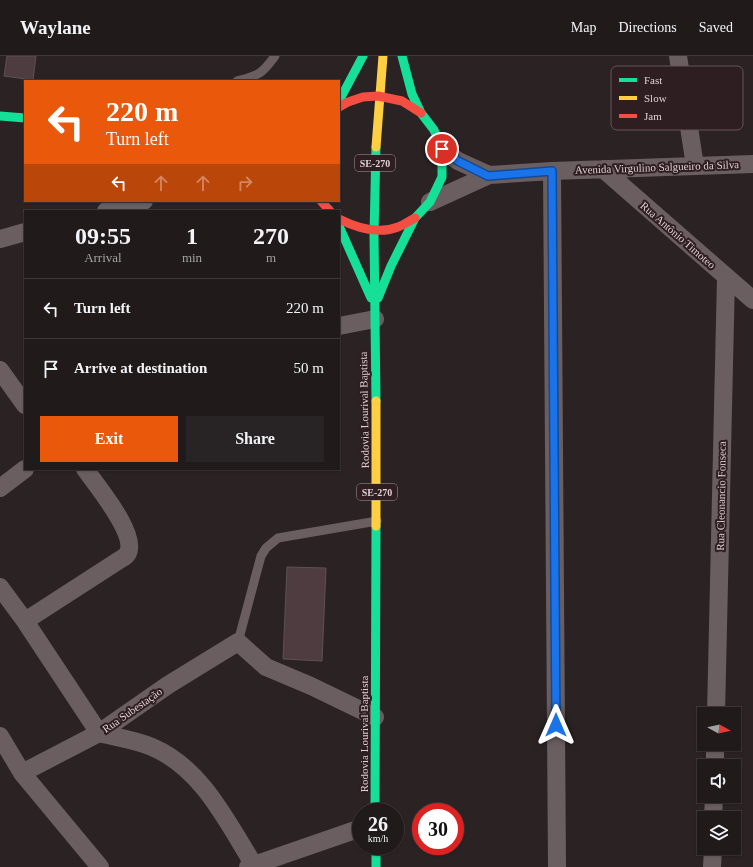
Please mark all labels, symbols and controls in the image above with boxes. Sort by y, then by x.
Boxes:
text: Waylane [20,17,91,38]
text: Map [571,20,596,35]
text: Directions [618,20,677,35]
text: Saved [699,20,733,35]
legend [611,66,743,130]
text: Fast [644,74,662,86]
text: Slow [644,92,667,104]
icon: left [40,96,92,148]
text: 220 m [106,96,178,127]
text: Jam [644,110,662,122]
text: Turn left [106,129,169,149]
pin [425,132,459,166]
icon: arrive [431,138,453,160]
road number: SE-270 [355,155,395,171]
street label: Avenida Virgulino Salgueiro da Silva [575,158,739,176]
icon: left [108,172,130,194]
icon: ahead [150,172,172,194]
icon: ahead [192,172,214,194]
icon: right [234,172,256,194]
street label: Rua Antônio Timoteo [638,199,718,271]
text: 09:55 [75,223,131,249]
text: 1 [186,223,198,249]
text: 270 [253,223,289,249]
text: Arrival [84,250,122,265]
text: min [182,250,202,265]
text: m [266,250,276,265]
icon: left [40,298,62,320]
text: Turn left [74,300,131,316]
text: 220 m [286,300,324,316]
street label: Rodovia Lourival Baptista [357,351,371,468]
icon: arrive [40,358,62,380]
text: Arrive at destination [74,360,207,376]
text: 50 m [294,360,324,376]
button: Exit [40,416,178,462]
button: Share [186,416,324,462]
street label: Rua Cleonancio Fonseca [714,441,728,551]
road number: SE-270 [357,484,397,500]
street label: Rodovia Lourival Baptista [358,676,370,792]
street label: Rua Subestação [100,685,165,735]
position arrow [535,704,577,746]
north arrow [697,707,741,751]
map controls [697,707,741,855]
button: sound [697,759,741,803]
speed limit sign: 30 [412,803,464,855]
button: layers [697,811,741,855]
text: 26 [368,813,388,835]
text: km/h [368,833,388,844]

